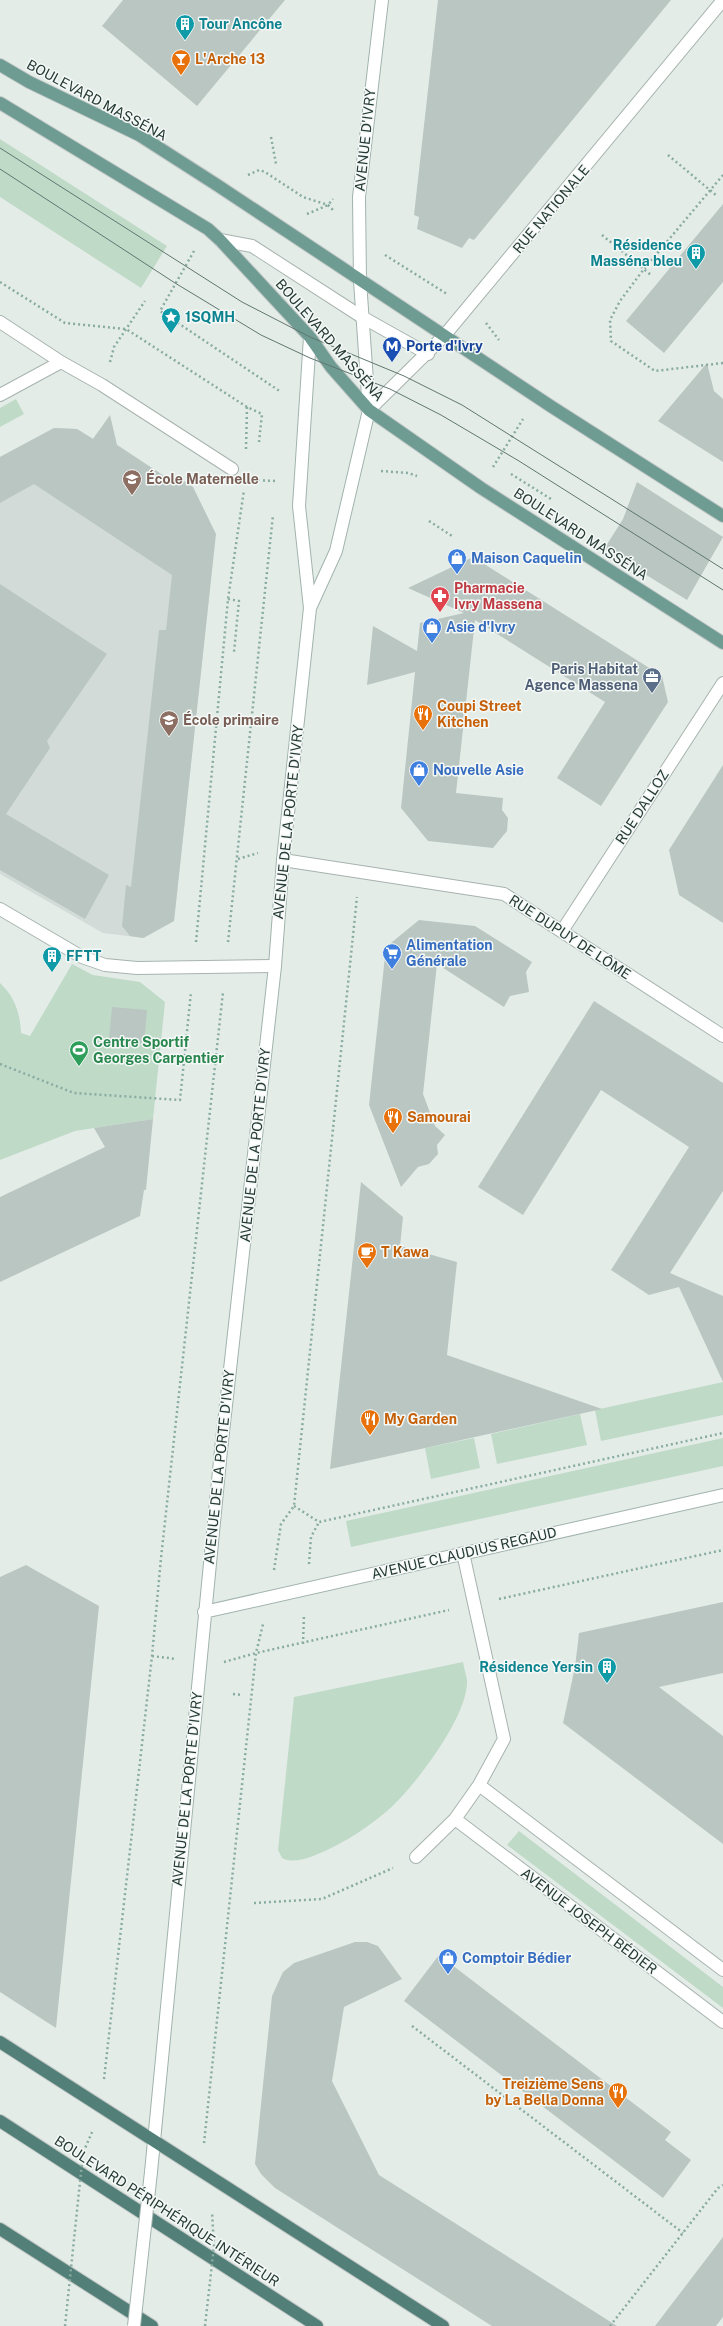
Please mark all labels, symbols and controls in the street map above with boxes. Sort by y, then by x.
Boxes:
building icon: Tour Ancône [174,13,196,41]
place label: Tour Ancône [199,16,282,32]
bar icon: L'Arche 13 [170,48,192,76]
place label: L'Arche 13 [195,51,265,67]
street label: BOULEVARD MASSÉNA [24,55,170,144]
street label: AVENUE D'IVRY [352,87,378,192]
street label: RUE NATIONALE [509,162,593,256]
place label: Résidence Masséna bleu [590,237,682,269]
building icon: Résidence Masséna bleu [685,242,707,270]
street label: BOULEVARD MASSÉNA [273,275,388,404]
place icon: 1SQMH [160,306,182,334]
place label: 1SQMH [185,309,235,325]
metro station icon: Porte d'Ivry [381,335,403,363]
place label: Porte d'Ivry [406,338,483,354]
school or university icon: École Maternelle [121,468,143,496]
place label: École Maternelle [146,470,259,487]
street label: BOULEVARD MASSÉNA [511,484,652,583]
shop icon: Maison Caquelin [446,547,468,575]
place label: Maison Caquelin [471,550,582,566]
place label: Pharmacie Ivry Massena [454,580,542,612]
pharmacy icon: Pharmacie Ivry Massena [429,585,451,613]
shop icon: Asie d'Ivry [421,616,443,644]
place label: Asie d'Ivry [446,619,516,635]
place label: Paris Habitat Agence Massena [525,661,638,693]
office icon: Paris Habitat Agence Massena [641,666,663,694]
place label: Coupi Street Kitchen [437,698,522,730]
restaurant icon: Coupi Street Kitchen [412,703,434,731]
school or university icon: École primaire [158,709,180,737]
place label: École primaire [183,711,279,728]
street label: AVENUE DE LA PORTE D'IVRY [270,723,306,920]
shop icon: Nouvelle Asie [408,759,430,787]
place label: Nouvelle Asie [433,762,524,778]
street label: RUE DALLOZ [612,767,672,847]
street label: RUE DUPUY DE LÔME [506,891,634,982]
place label: Alimentation Générale [406,937,493,969]
supermarket icon: Alimentation Générale [381,942,403,970]
building icon: FFTT [41,945,63,973]
place label: FFTT [66,948,102,964]
place label: Centre Sportif Georges Carpentier [93,1034,224,1066]
sports icon: Centre Sportif Georges Carpentier [68,1039,90,1067]
street label: AVENUE DE LA PORTE D'IVRY [237,1046,273,1243]
restaurant icon: Samourai [382,1106,404,1134]
place label: Samourai [407,1109,471,1125]
cafe icon: T Kawa [356,1241,378,1269]
place label: T Kawa [381,1244,429,1260]
street label: AVENUE DE LA PORTE D'IVRY [201,1368,237,1565]
restaurant icon: My Garden [359,1408,381,1436]
place label: My Garden [384,1411,457,1427]
street label: AVENUE CLAUDIUS REGAUD [370,1524,558,1582]
building icon: Résidence Yersin [596,1656,618,1684]
place label: Résidence Yersin [479,1659,593,1675]
street label: AVENUE DE LA PORTE D'IVRY [169,1690,205,1887]
street label: AVENUE JOSEPH BÉDIER [518,1864,661,1977]
shop icon: Comptoir Bédier [437,1947,459,1975]
place label: Comptoir Bédier [462,1950,571,1966]
place label: Treizième Sens by La Bella Donna [485,2076,604,2108]
restaurant icon: Treizième Sens by La Bella Donna [607,2081,629,2109]
street label: BOULEVARD PÉRIPHÉRIQUE INTÉRIEUR [52,2131,283,2290]

